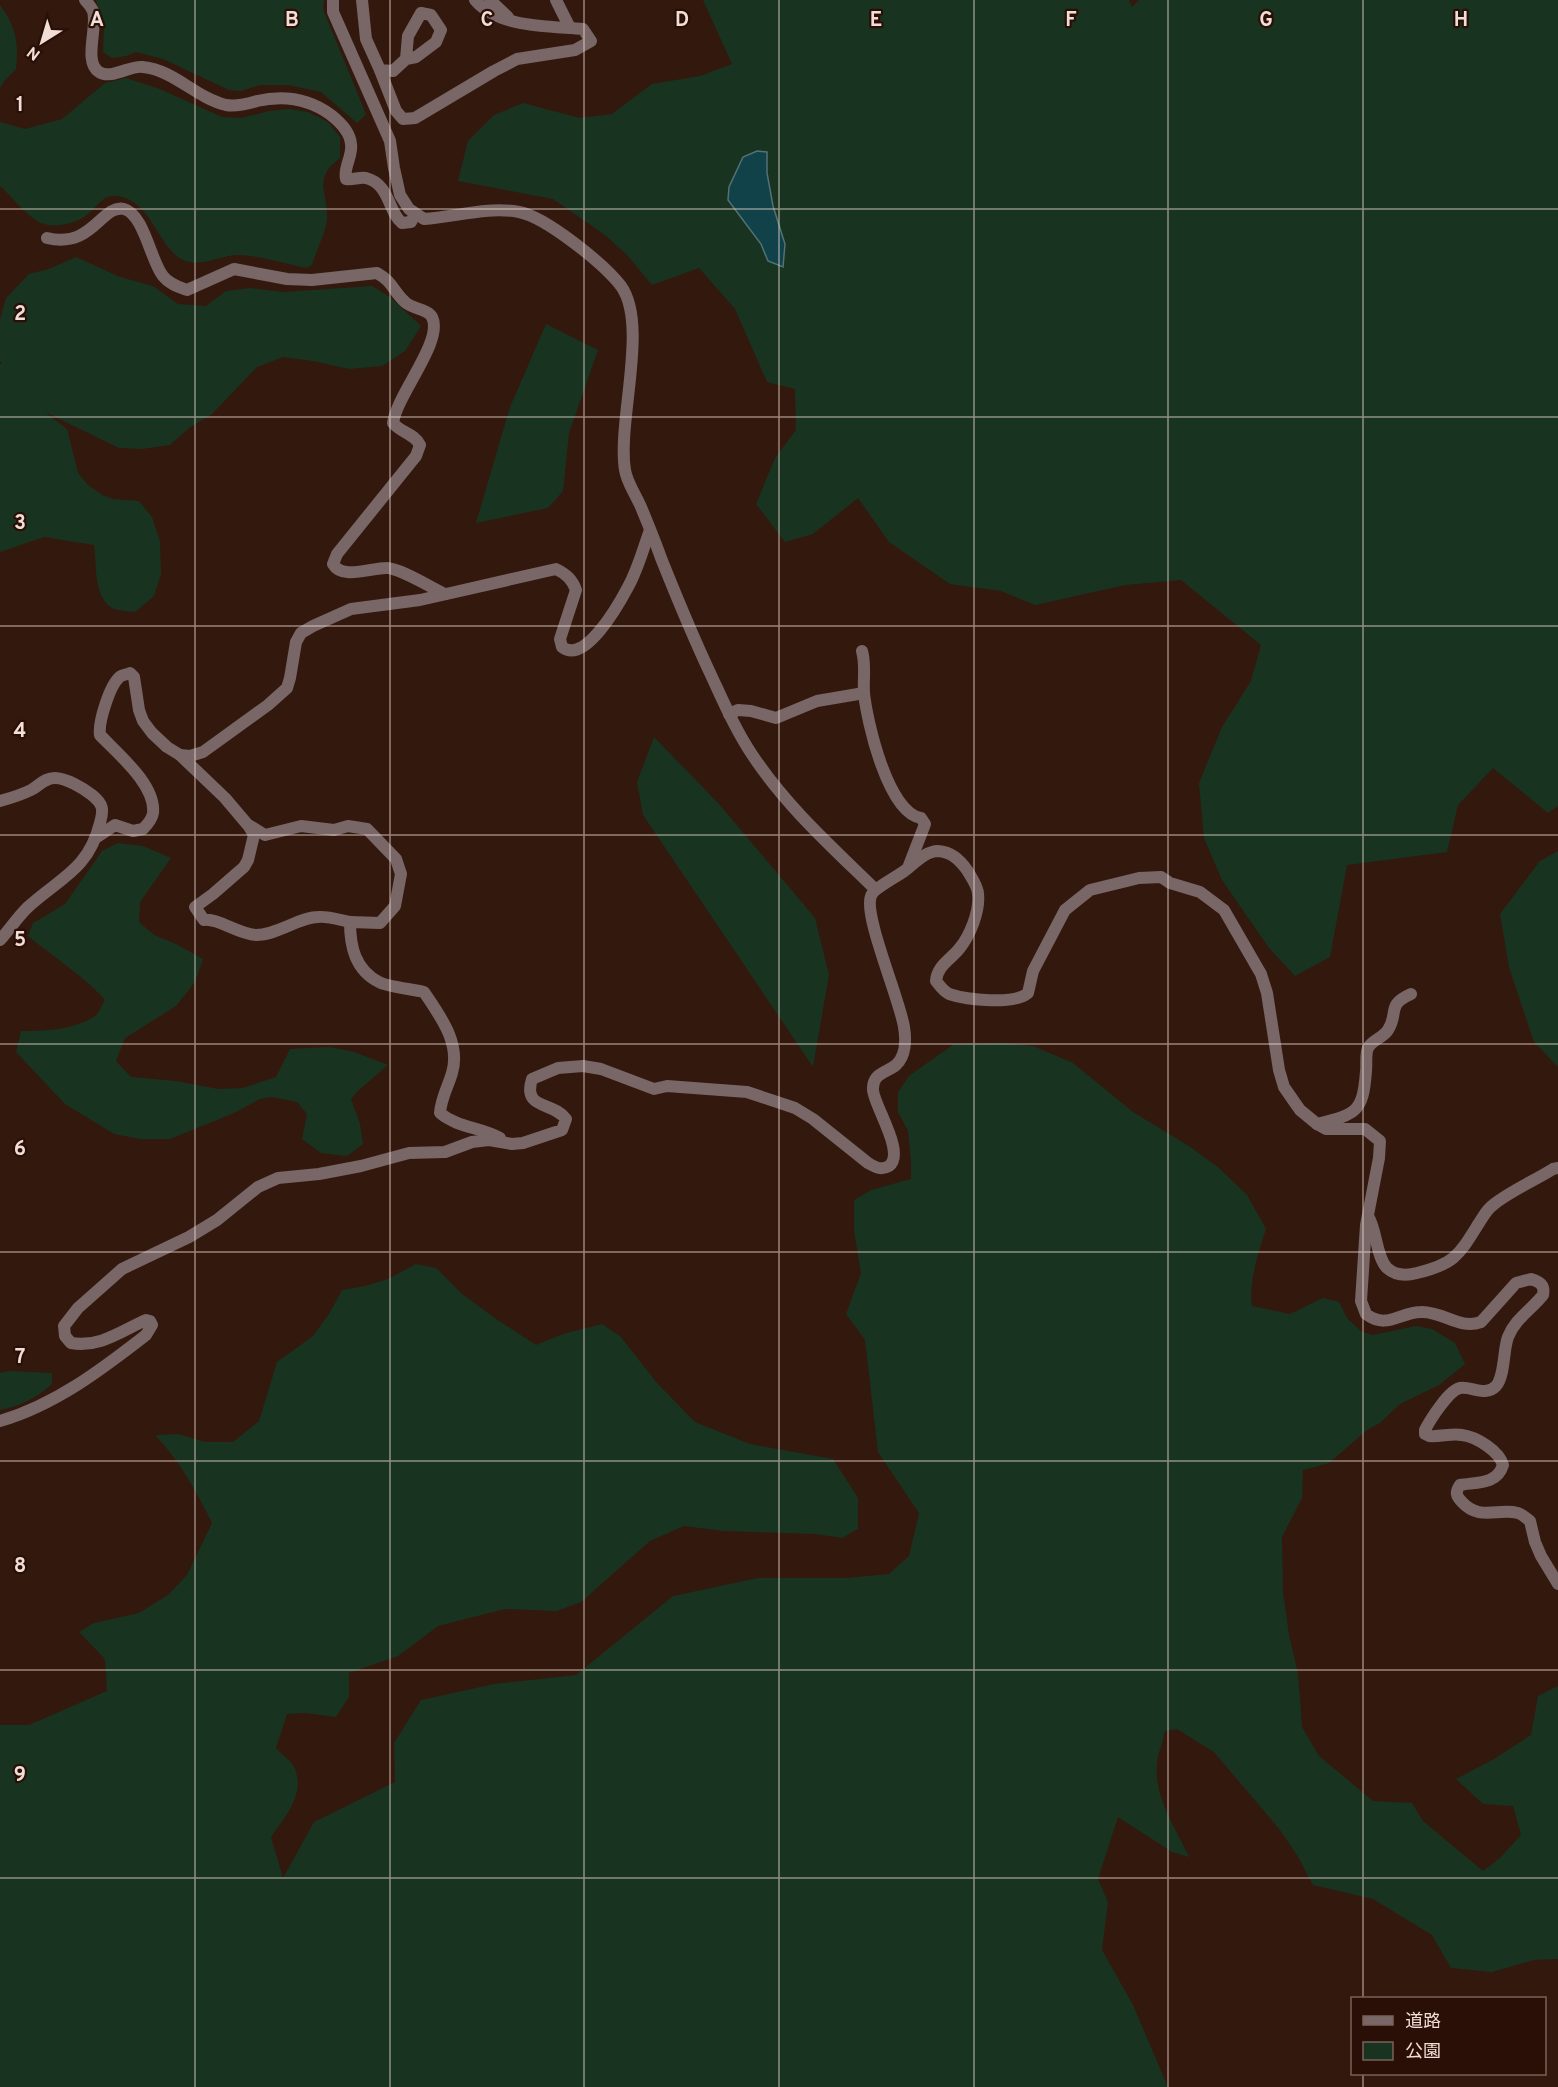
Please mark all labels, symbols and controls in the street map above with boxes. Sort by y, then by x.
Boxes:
text: A [90,8,104,34]
text: B [285,8,299,34]
text: C [481,8,493,34]
text: D [675,8,689,34]
text: E [870,8,882,34]
text: F [1065,8,1077,34]
text: G [1259,8,1273,34]
text: H [1454,8,1468,34]
north arrow [12,12,72,72]
text: N [24,41,45,64]
text: 1 [16,93,24,119]
text: 2 [14,302,26,328]
text: 3 [14,511,26,537]
text: 4 [14,719,26,745]
text: 5 [14,928,26,954]
text: 6 [14,1137,26,1163]
text: 7 [15,1345,25,1371]
text: 8 [14,1554,26,1580]
text: 9 [14,1763,26,1789]
legend [1351,1997,1546,2075]
text: 道路 [1405,2011,1441,2034]
text: 公園 [1405,2041,1441,2064]

